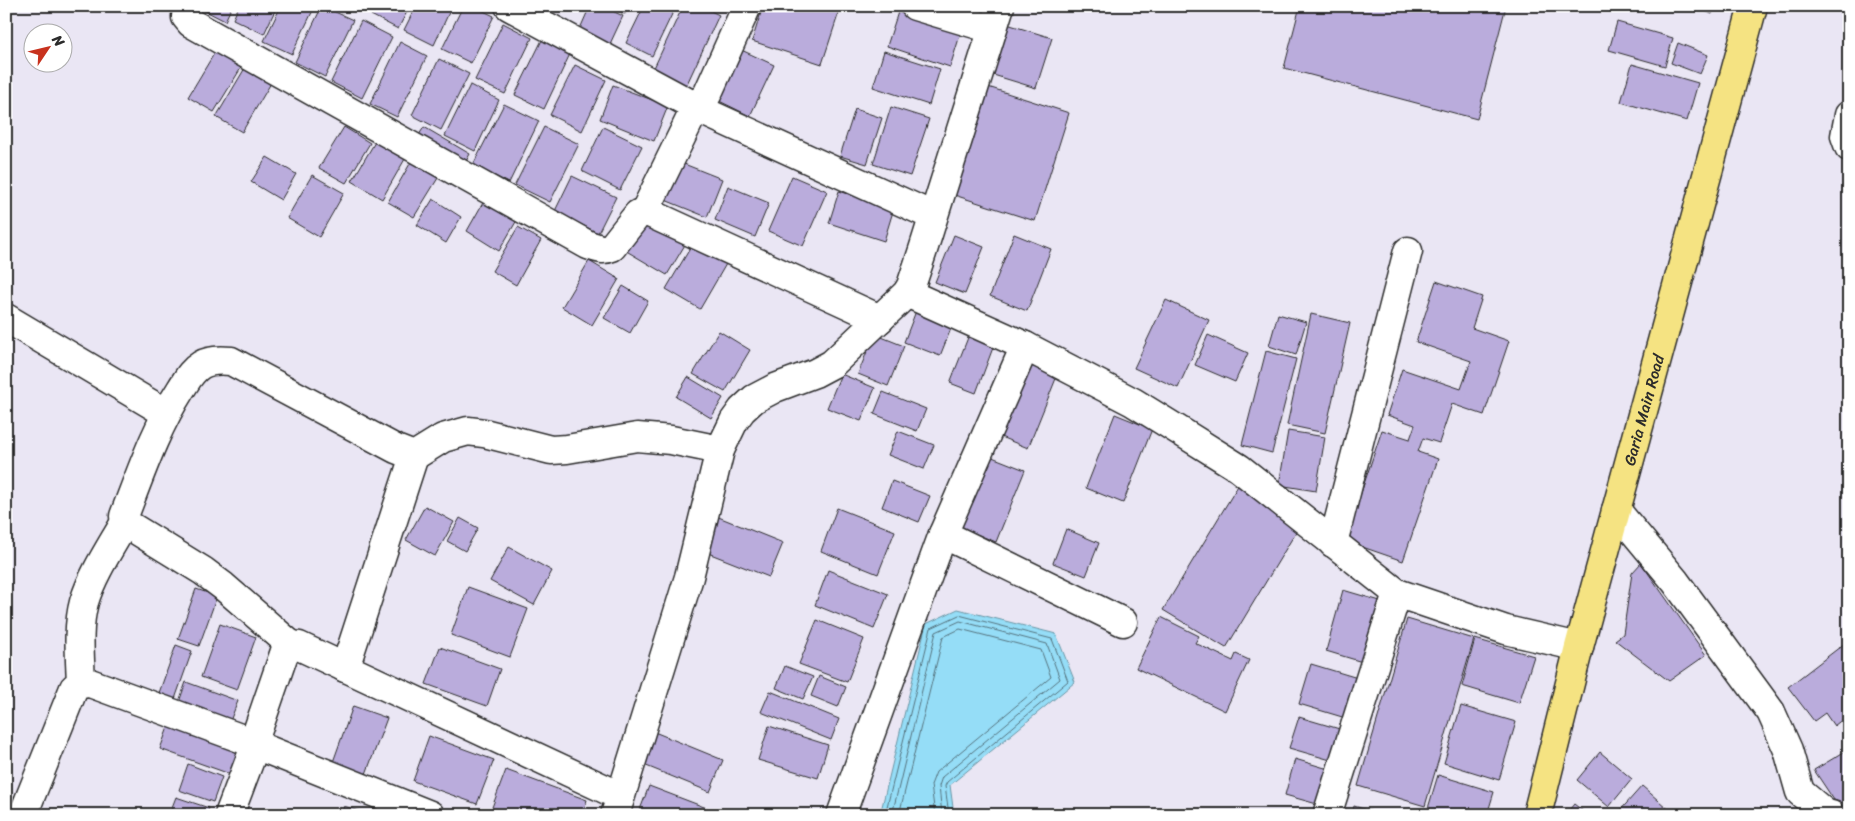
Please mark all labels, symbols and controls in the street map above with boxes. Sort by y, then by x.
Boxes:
north arrow [22,22,72,72]
text: N [45,29,71,52]
street label: Garia Main Road [1615,350,1673,469]

